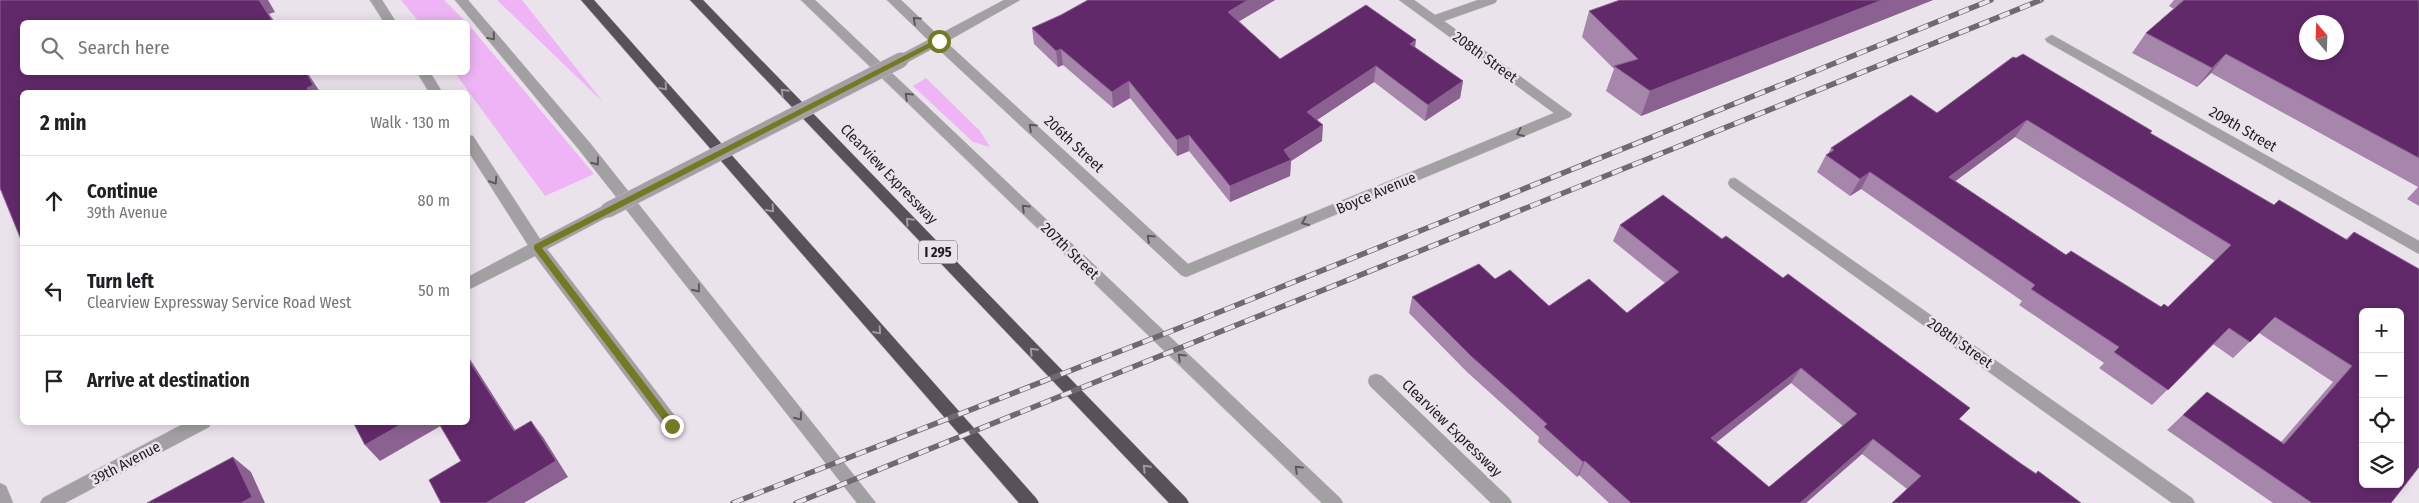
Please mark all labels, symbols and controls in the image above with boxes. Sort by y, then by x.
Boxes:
north arrow [2299,15,2344,60]
one-way arrow [913,17,922,26]
search box [20,20,470,75]
street label: 208th Street [1449,28,1521,86]
route start [928,30,951,53]
one-way arrow [487,32,496,41]
icon: search [38,34,66,62]
text: Search here [78,36,170,59]
one-way arrow [658,82,667,91]
one-way arrow [781,88,790,97]
one-way arrow [905,93,914,102]
street label: 209th Street [2206,102,2280,156]
text: 2 min [40,110,87,136]
street label: 206th Street [1040,112,1108,176]
text: Walk · 130 m [370,113,450,132]
street label: Clearview Expressway [837,120,942,228]
one-way arrow [1028,124,1037,133]
one-way arrow [1516,126,1525,137]
one-way arrow [591,156,599,165]
street label: Boyce Avenue [1333,168,1419,218]
one-way arrow [488,176,497,185]
text: Continue [87,180,158,203]
icon: ahead [40,187,68,215]
text: 80 m [418,191,450,210]
text: 39th Avenue [87,203,167,222]
one-way arrow [765,204,774,213]
one-way arrow [1022,205,1031,214]
one-way arrow [1302,216,1310,226]
one-way arrow [906,218,915,227]
street label: 207th Street [1037,219,1103,283]
one-way arrow [1147,235,1156,244]
road number: I 295 [919,240,957,264]
text: Turn left [87,270,154,293]
icon: left [40,277,68,305]
text: 50 m [418,281,450,300]
one-way arrow [692,284,701,293]
text: Clearview Expressway Service Road West [87,293,351,312]
map controls [2359,308,2404,488]
button: + [2359,308,2404,353]
street label: 208th Street [1924,314,1996,372]
one-way arrow [873,326,882,335]
one-way arrow [1030,348,1039,357]
button: − [2359,353,2404,398]
one-way arrow [1178,354,1187,363]
icon: arrive [40,367,68,395]
text: Arrive at destination [87,369,250,392]
street label: Clearview Expressway [1398,376,1506,481]
button: locate [2359,398,2404,443]
one-way arrow [793,411,801,420]
route end [661,415,684,438]
street label: 39th Avenue [89,437,163,489]
button: layers [2359,443,2404,488]
one-way arrow [1143,465,1152,474]
one-way arrow [1295,466,1304,475]

